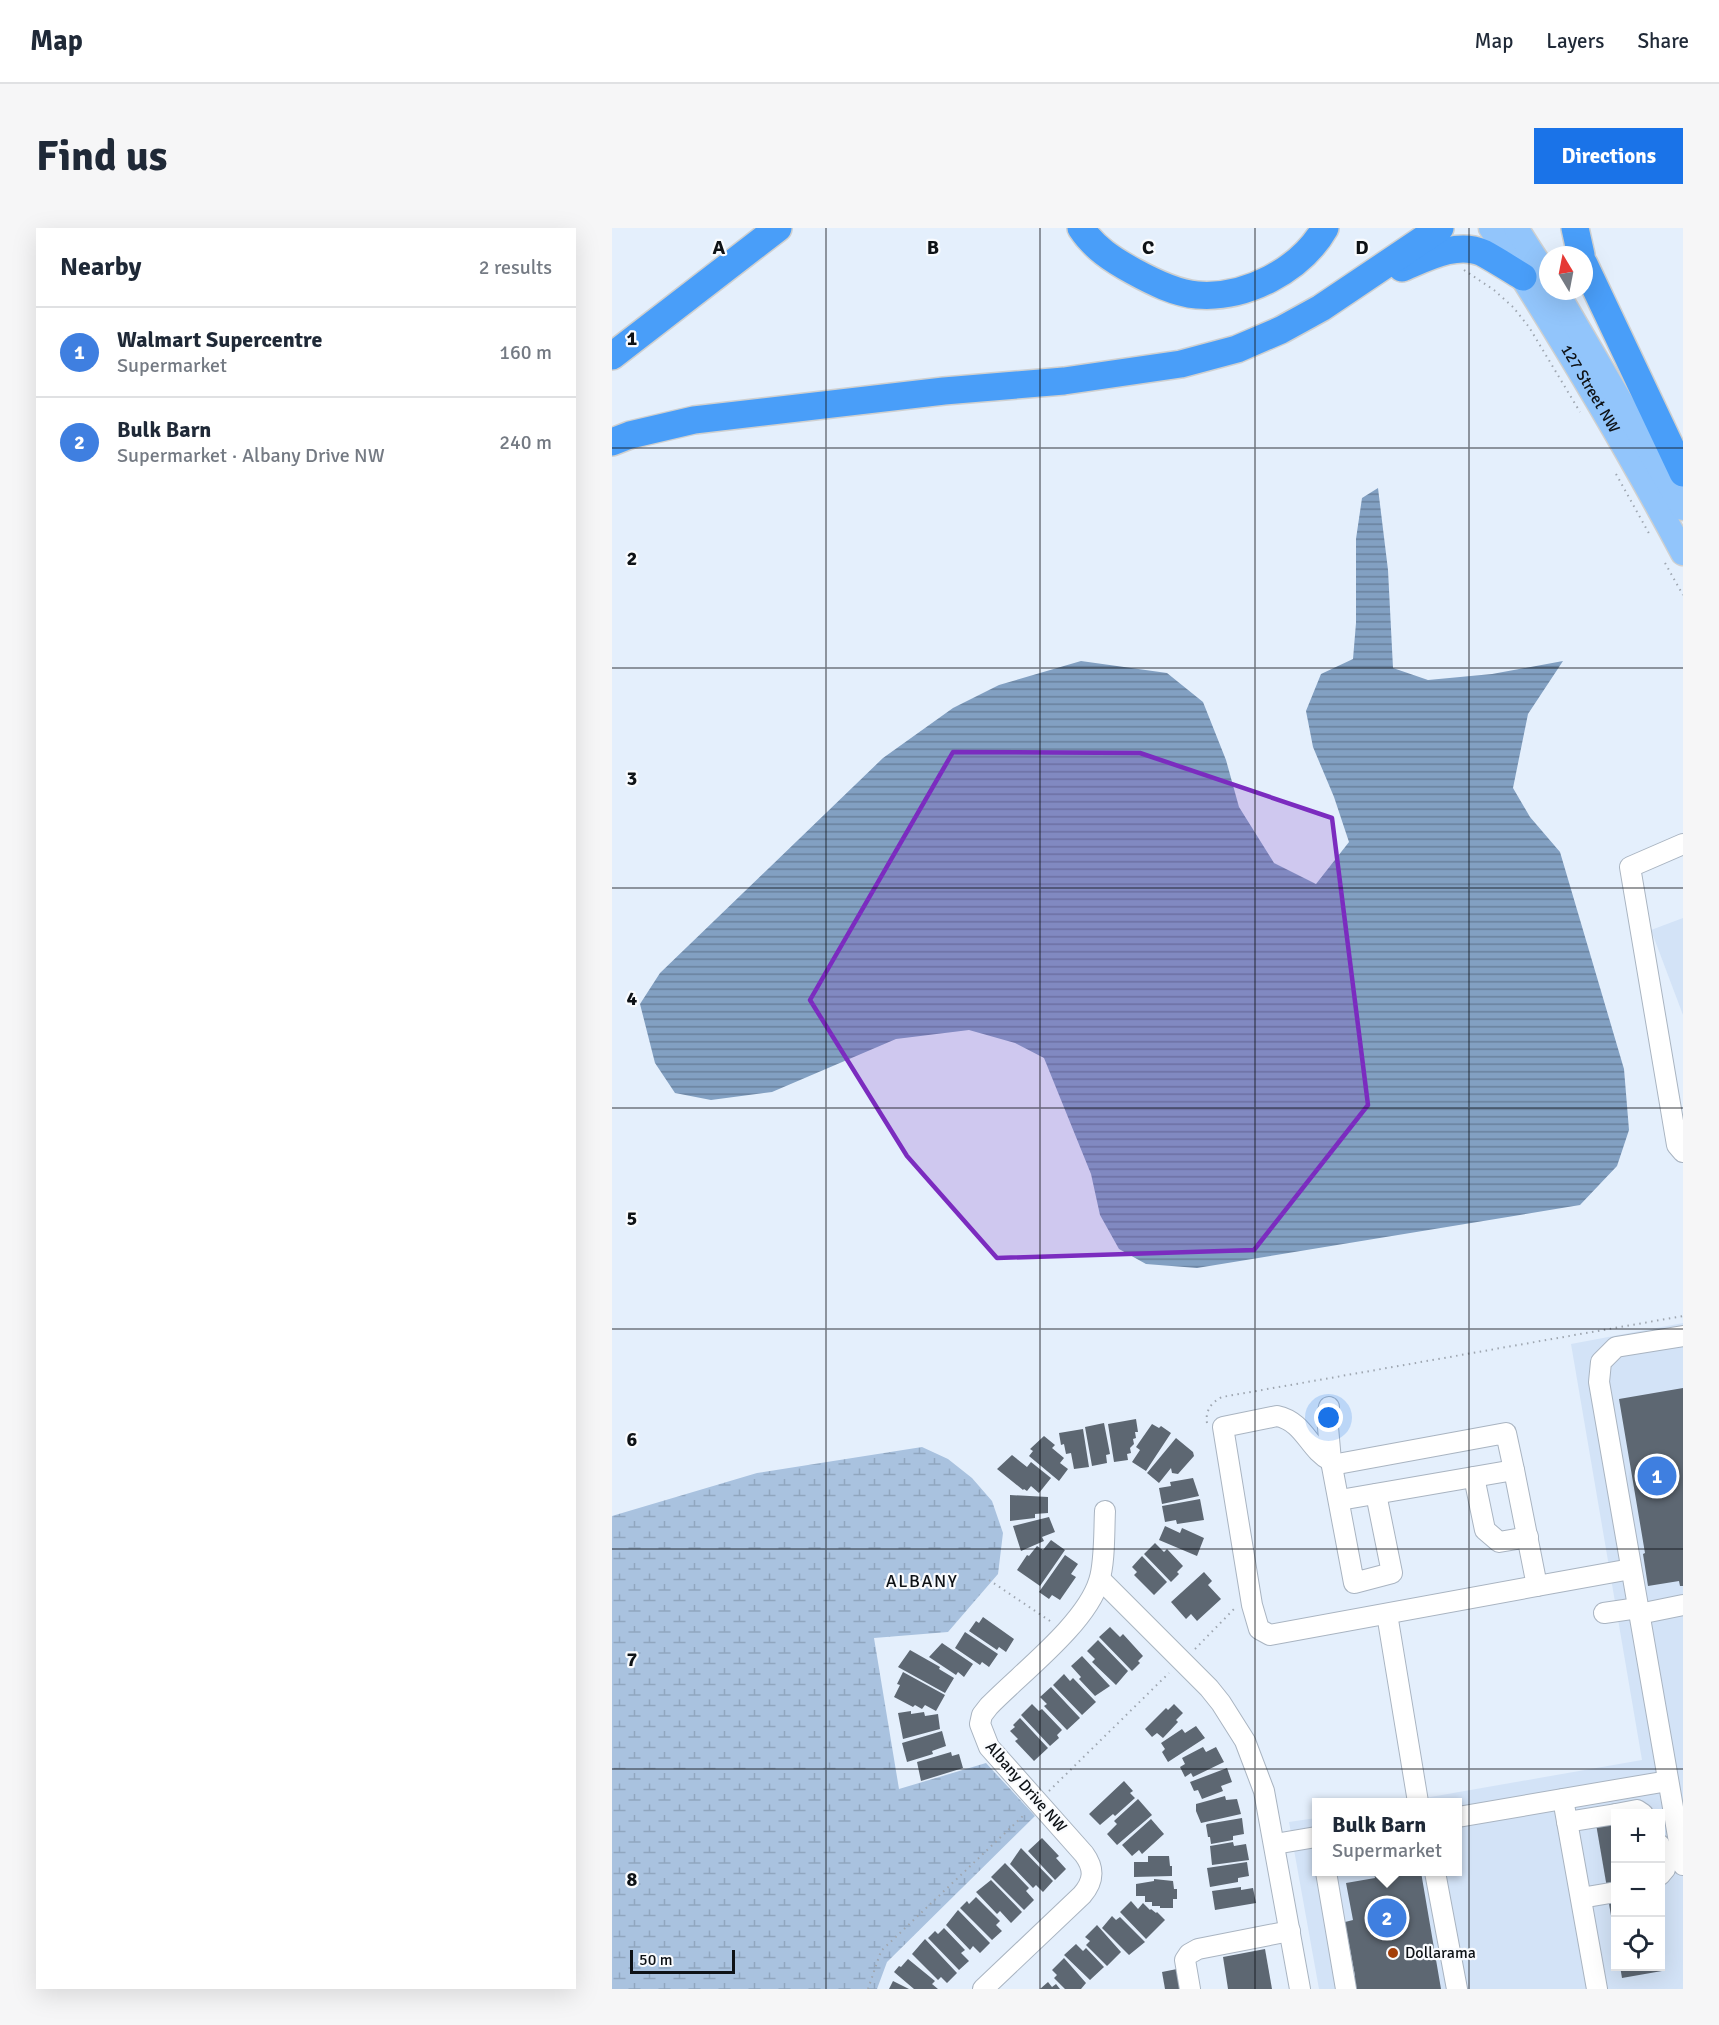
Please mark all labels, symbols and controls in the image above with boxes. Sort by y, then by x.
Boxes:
text: Map [30,24,83,58]
text: Map [1475,28,1513,54]
text: Layers [1546,28,1604,54]
text: Share [1637,28,1689,54]
button: Directions [1534,128,1683,184]
text: Find us [36,131,167,182]
text: A [713,235,726,260]
text: B [927,235,939,260]
text: C [1142,235,1154,260]
text: D [1355,235,1369,260]
north arrow [1539,246,1593,300]
text: Nearby [60,251,141,283]
text: 2 results [479,255,552,280]
text: Walmart Supercentre [117,326,322,353]
text: 1 [627,326,638,351]
text: 1 [74,340,85,365]
text: 160 m [499,340,552,365]
street label: 127 Street NW [1556,341,1624,437]
text: Supermarket [117,353,227,378]
text: Bulk Barn [117,416,211,443]
text: 2 [74,430,85,455]
text: 240 m [499,430,552,455]
text: Supermarket · Albany Drive NW [117,443,385,468]
text: 2 [627,546,637,571]
text: 3 [627,766,637,791]
text: 4 [627,986,638,1011]
text: 5 [627,1206,637,1231]
your location [1314,1403,1343,1432]
text: 6 [627,1427,638,1452]
pin: 1 [1638,1454,1676,1498]
district label: ALBANY [886,1570,958,1592]
text: 7 [627,1647,638,1672]
street label: Albany Drive NW [981,1737,1071,1837]
popup [1312,1798,1462,1876]
map controls [1611,1809,1665,1971]
button: + [1611,1809,1665,1863]
text: Bulk Barn [1332,1811,1426,1838]
text: Supermarket [1332,1838,1442,1863]
button: − [1611,1863,1665,1917]
text: 8 [627,1867,638,1892]
pin: 2 [1368,1896,1406,1940]
button: locate [1611,1917,1665,1971]
place label: Dollarama [1405,1943,1476,1963]
marker: Dollarama [1386,1946,1400,1960]
scale bar [630,1947,735,1974]
text: 50 m [639,1950,673,1970]

